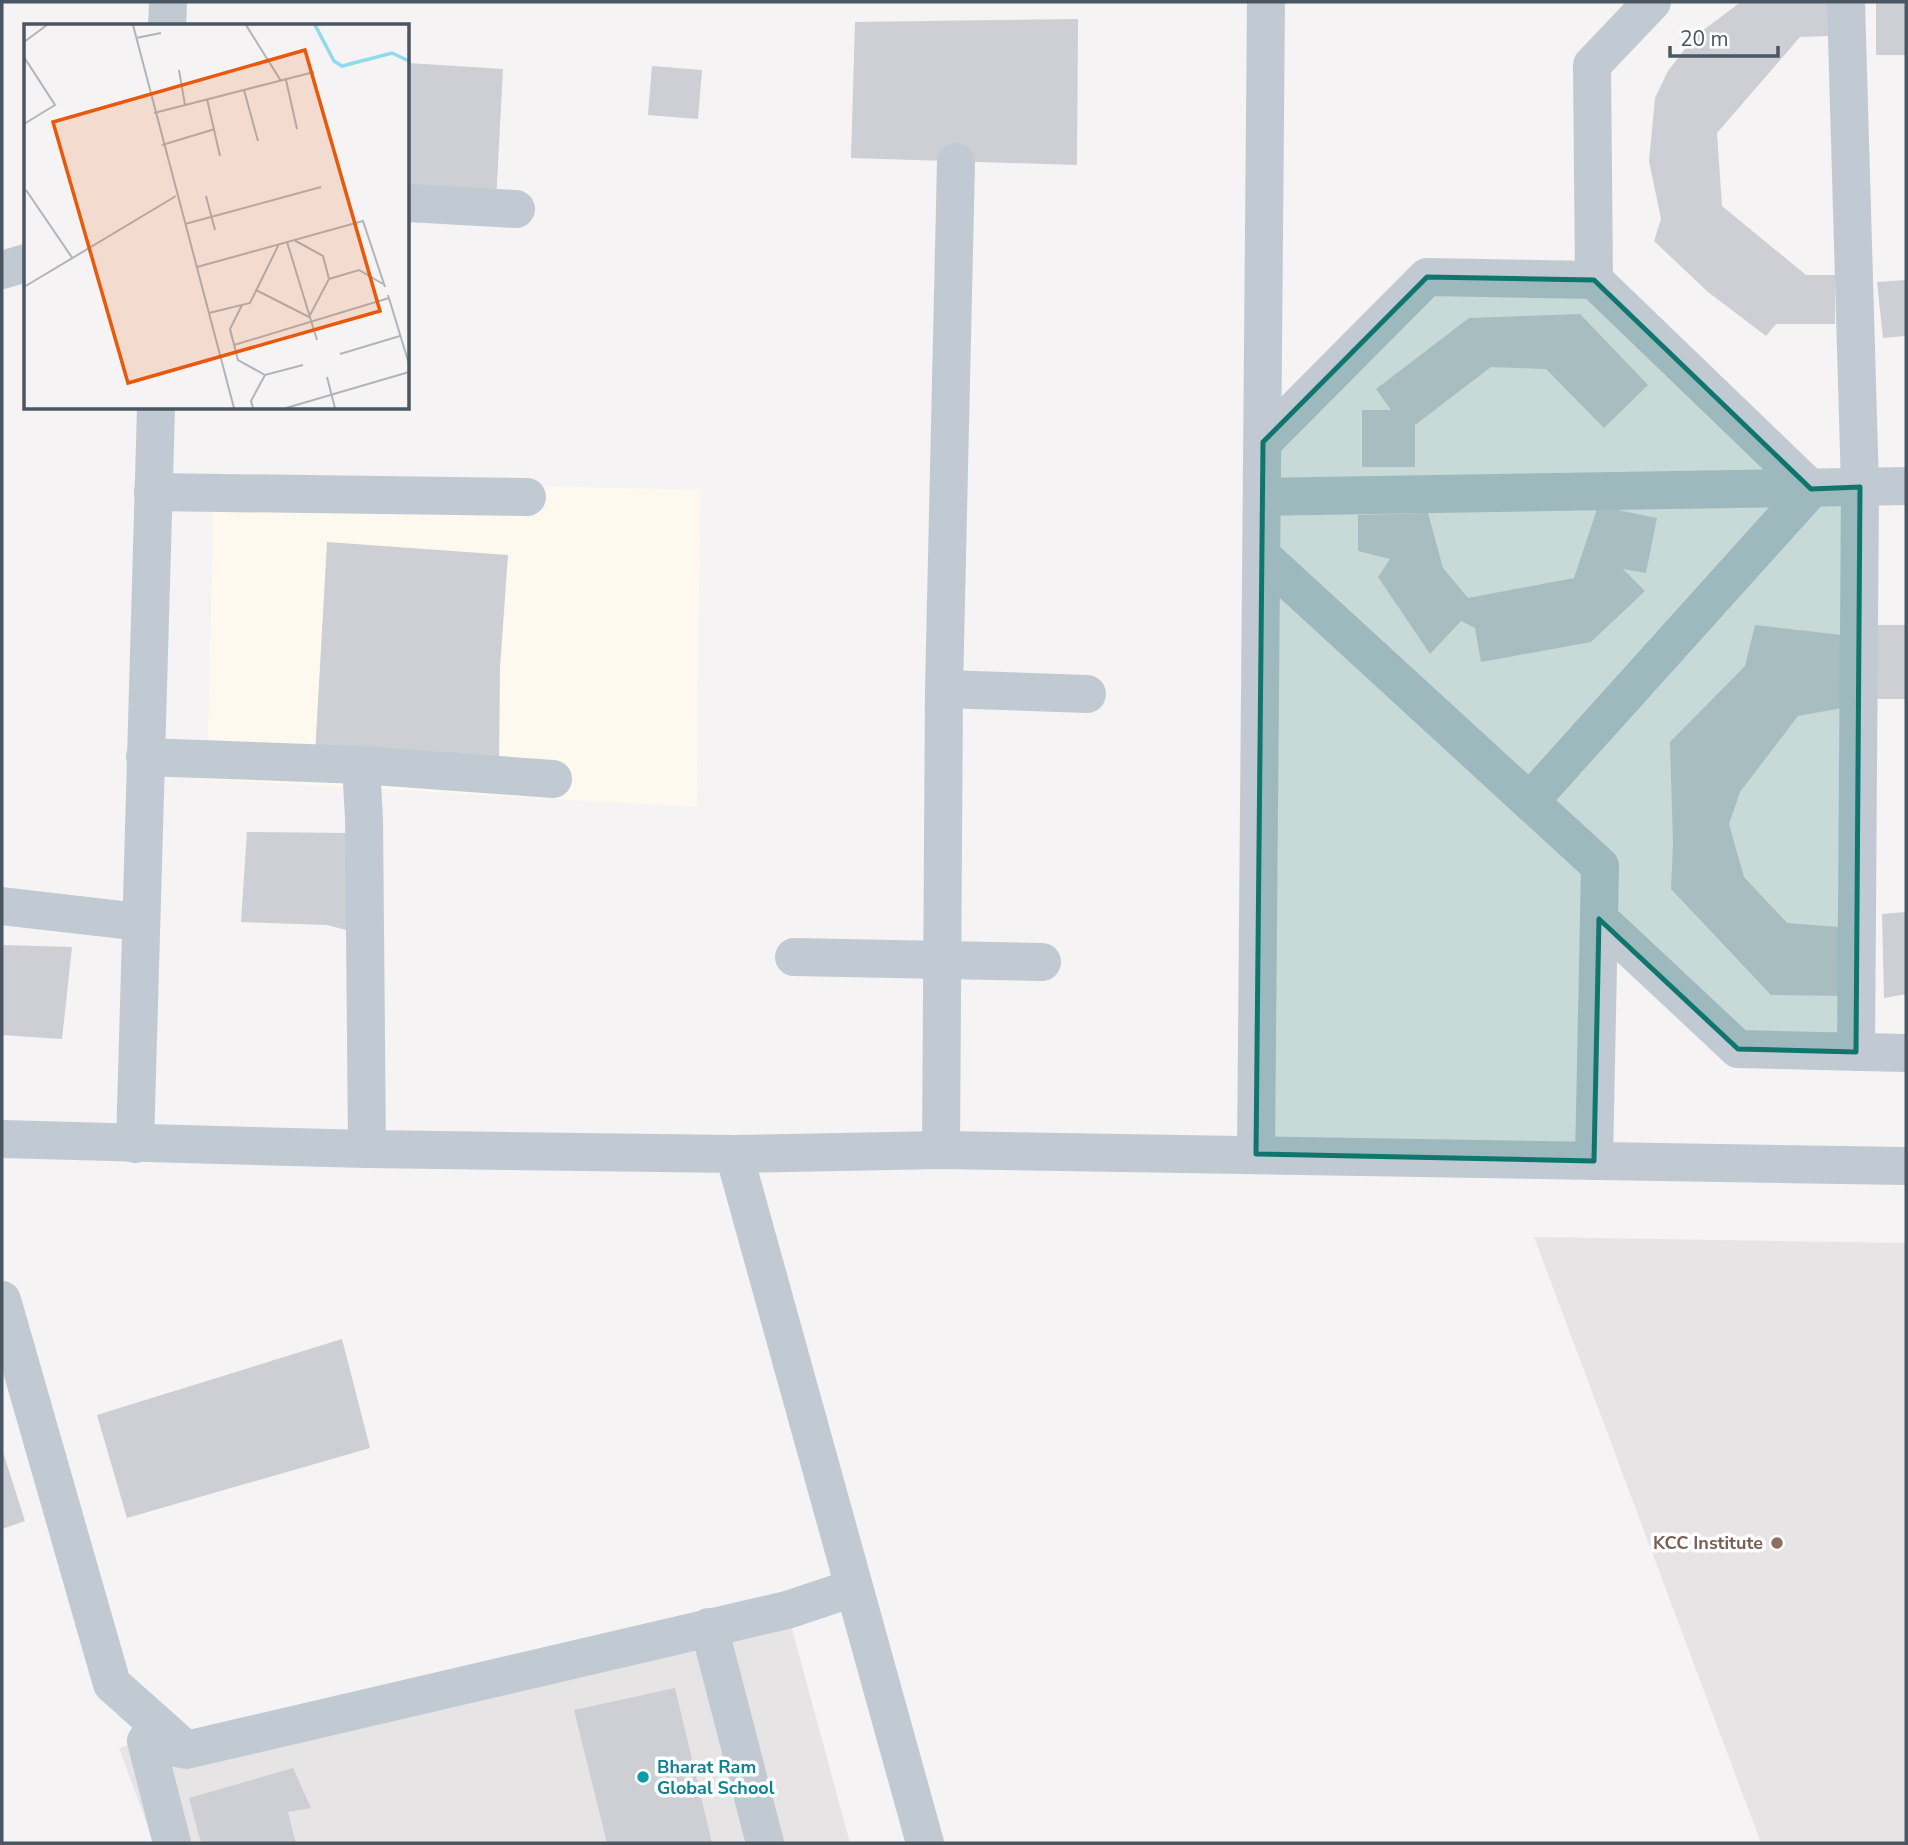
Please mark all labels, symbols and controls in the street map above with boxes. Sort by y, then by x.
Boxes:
scale bar [1670,14,1778,58]
inset map [24,24,410,410]
text: 20 m [1680,25,1729,53]
place label: KCC Institute [1653,1531,1763,1555]
marker: KCC Institute [1769,1535,1785,1551]
place label: Bharat Ram Global School [657,1755,775,1800]
marker: Bharat Ram Global School [635,1769,651,1785]

